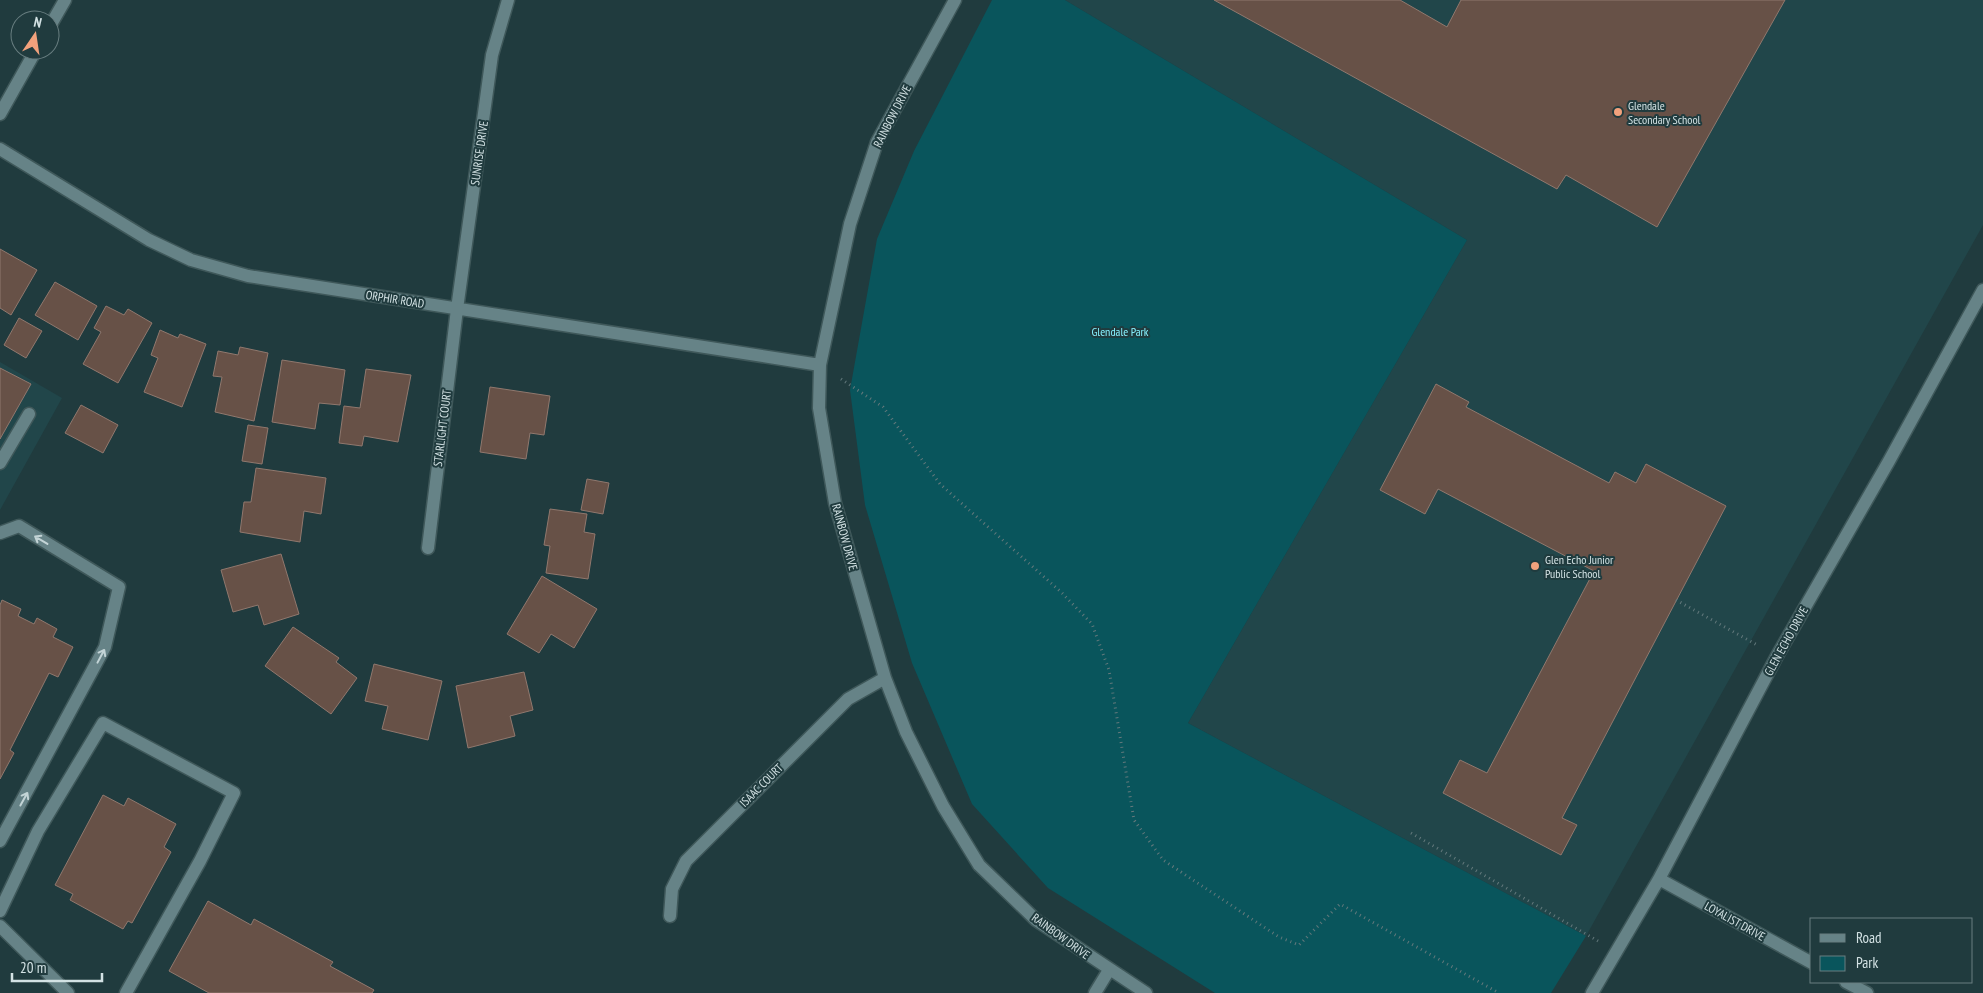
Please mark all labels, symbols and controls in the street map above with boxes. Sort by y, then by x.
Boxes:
north arrow [10,10,60,60]
text: N [32,13,44,32]
street label: RAINBOW DRIVE [870,82,914,150]
place label: Glendale Secondary School [1628,98,1701,127]
marker: Glendale Secondary School [1612,106,1624,118]
street label: SUNRISE DRIVE [467,120,491,186]
street label: ORPHIR ROAD [365,287,425,311]
park label: Glendale Park [1091,324,1149,339]
street label: STARLIGHT COURT [430,388,454,467]
street label: RAINBOW DRIVE [829,502,861,572]
one-way arrow [34,534,48,544]
place label: Glen Echo Junior Public School [1545,552,1614,581]
marker: Glen Echo Junior Public School [1529,560,1541,572]
street label: GLEN ECHO DRIVE [1761,604,1811,678]
one-way arrow [96,648,106,663]
street label: ISAAC COURT [736,760,786,810]
one-way arrow [19,792,29,806]
street label: LOYALIST DRIVE [1702,898,1768,944]
street label: RAINBOW DRIVE [1029,910,1093,962]
legend [1810,918,1973,983]
text: Road [1856,928,1882,947]
scale bar [12,950,102,982]
text: Park [1856,953,1878,972]
text: 20 m [20,958,46,977]

